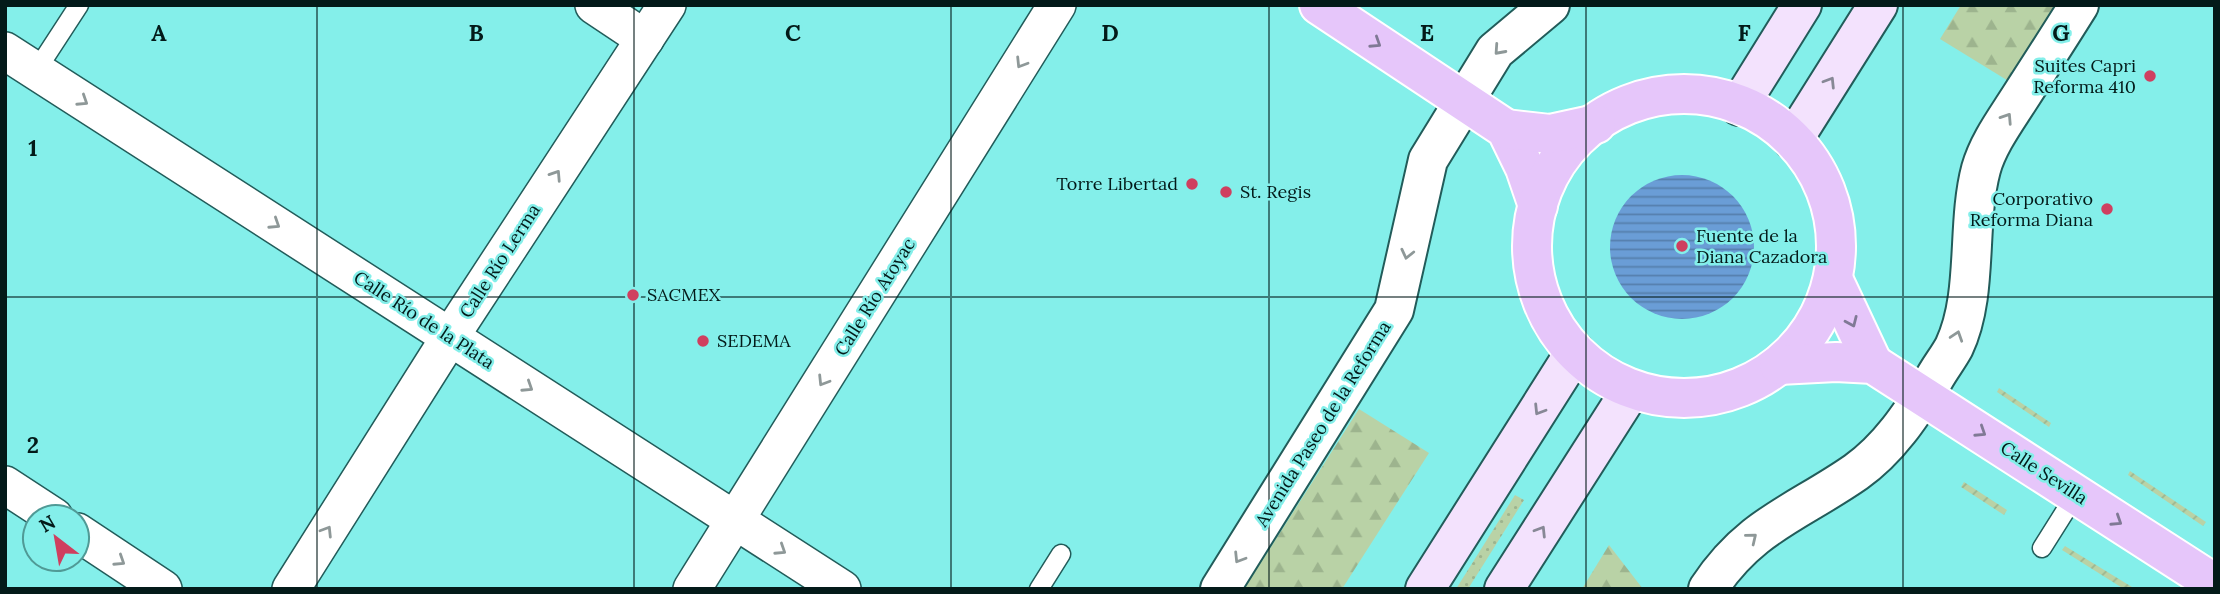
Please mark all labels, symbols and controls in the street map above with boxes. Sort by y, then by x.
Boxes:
text: A [151,18,167,47]
text: B [468,18,484,47]
text: C [785,18,801,47]
text: D [1101,18,1119,47]
text: E [1420,18,1434,47]
text: F [1737,18,1751,47]
text: G [2052,18,2070,47]
one-way arrow [1368,34,1381,47]
one-way arrow [1495,42,1507,55]
place label: Suites Capri Reforma 410 [2033,54,2136,98]
one-way arrow [1017,56,1030,69]
marker: Suites Capri Reforma 410 [2142,68,2158,84]
one-way arrow [1821,77,1834,90]
one-way arrow [76,93,89,106]
one-way arrow [1999,112,2012,125]
text: 1 [28,133,38,162]
one-way arrow [548,169,561,182]
place label: Torre Libertad [1056,172,1178,195]
marker: Torre Libertad [1184,176,1200,192]
place label: St. Regis [1240,180,1311,203]
marker: St. Regis [1218,184,1234,200]
place label: Corporativo Reforma Diana [1970,187,2093,231]
street label: Calle Río Lerma [454,199,545,322]
marker: Corporativo Reforma Diana [2099,201,2115,217]
one-way arrow [267,216,280,229]
place label: Fuente de la Diana Cazadora [1696,224,1827,268]
street label: Calle Río Atoyac [829,234,920,360]
marker: Fuente de la Diana Cazadora [1674,238,1690,254]
one-way arrow [1401,248,1415,260]
street label: Calle Río de la Plata [350,266,499,374]
place label: SACMEX [647,283,721,306]
marker: SACMEX [625,287,641,303]
one-way arrow [1844,314,1858,327]
street label: Avenida Paseo de la Reforma [1249,316,1396,532]
place label: SEDEMA [717,329,791,352]
one-way arrow [1948,331,1963,343]
marker: SEDEMA [695,333,711,349]
one-way arrow [819,373,832,386]
one-way arrow [520,378,533,391]
one-way arrow [1534,402,1547,415]
one-way arrow [1973,423,1986,436]
text: 2 [27,430,39,459]
street label: Calle Sevilla [1996,436,2092,509]
north arrow [21,503,91,573]
text: N [35,509,60,537]
one-way arrow [2110,512,2123,525]
one-way arrow [319,526,332,539]
one-way arrow [1533,526,1546,539]
one-way arrow [1745,533,1757,546]
one-way arrow [773,541,786,554]
one-way arrow [1235,550,1248,563]
one-way arrow [112,552,125,565]

